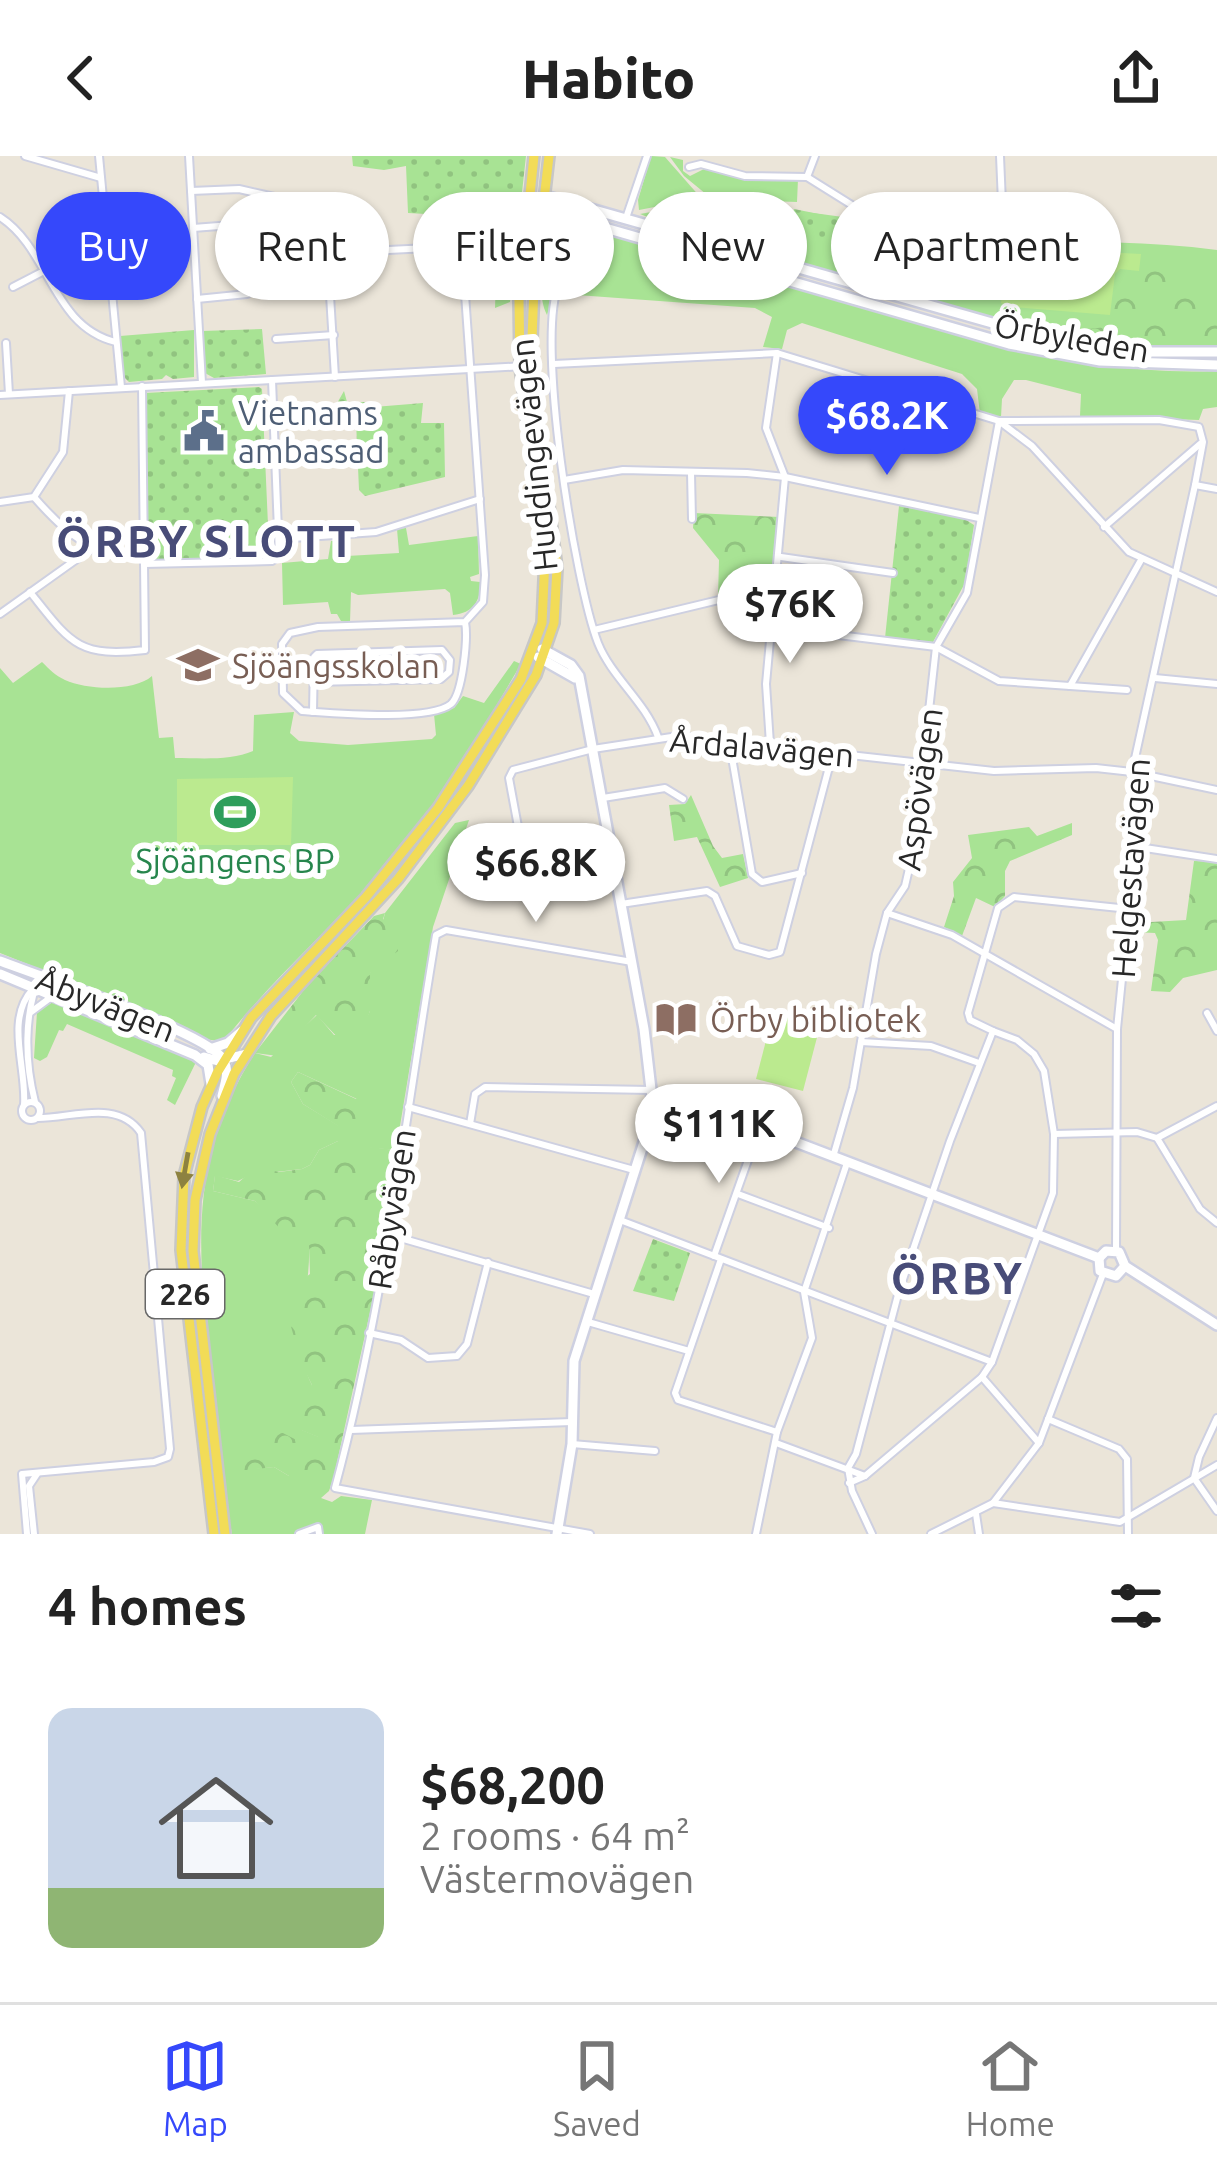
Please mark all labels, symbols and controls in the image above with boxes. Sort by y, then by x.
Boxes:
icon: back [48,45,114,111]
icon: share [1103,45,1169,111]
text: Habito [522,48,695,108]
chip: Buy [36,192,191,300]
chip: Rent [215,192,389,300]
chip: Filters [413,192,614,300]
chip: New [638,192,807,300]
chip: Apartment [831,192,1121,300]
street label: Örbyleden [992,305,1152,369]
street label: Huddingevägen [502,337,564,573]
pin: $68.2K [789,376,985,478]
text: $68.2K [825,393,949,436]
place label: Vietnams ambassad [238,394,385,469]
public building icon: Vietnams ambassad [181,408,227,454]
district label: ÖRBY SLOTT [56,515,358,566]
pin: $76K [719,564,861,666]
text: $76K [744,581,836,624]
school or university icon: Sjöängsskolan [175,642,221,688]
place label: Sjöängsskolan [232,647,440,684]
street label: Aspövägen [889,705,949,873]
street label: Årdalavägen [668,721,856,773]
street label: Helgestavägen [1104,757,1156,979]
sports icon: Sjöängens BP [212,789,258,835]
pin: $66.8K [438,823,634,925]
text: $66.8K [474,840,598,883]
place label: Sjöängens BP [135,842,335,879]
street label: Åbyvägen [31,959,181,1049]
library icon: Örby bibliotek [653,996,699,1042]
place label: Örby bibliotek [710,1001,922,1038]
pin: $111K [635,1084,803,1186]
text: $111K [662,1101,776,1144]
street label: Råbyvägen [360,1126,422,1292]
one-way arrow [176,1152,195,1189]
district label: ÖRBY [891,1252,1025,1303]
road number: 226 [146,1270,224,1318]
icon: filters [1103,1573,1169,1639]
text: 4 homes [48,1577,247,1635]
icon: home [144,1756,288,1900]
text: $68,200 [420,1756,605,1814]
text: 2 rooms · 64 m² [420,1814,690,1857]
text: Västermovägen [420,1857,694,1900]
tab: Map [162,2033,228,2142]
tab: Saved [553,2033,641,2142]
tab: Home [966,2033,1055,2142]

